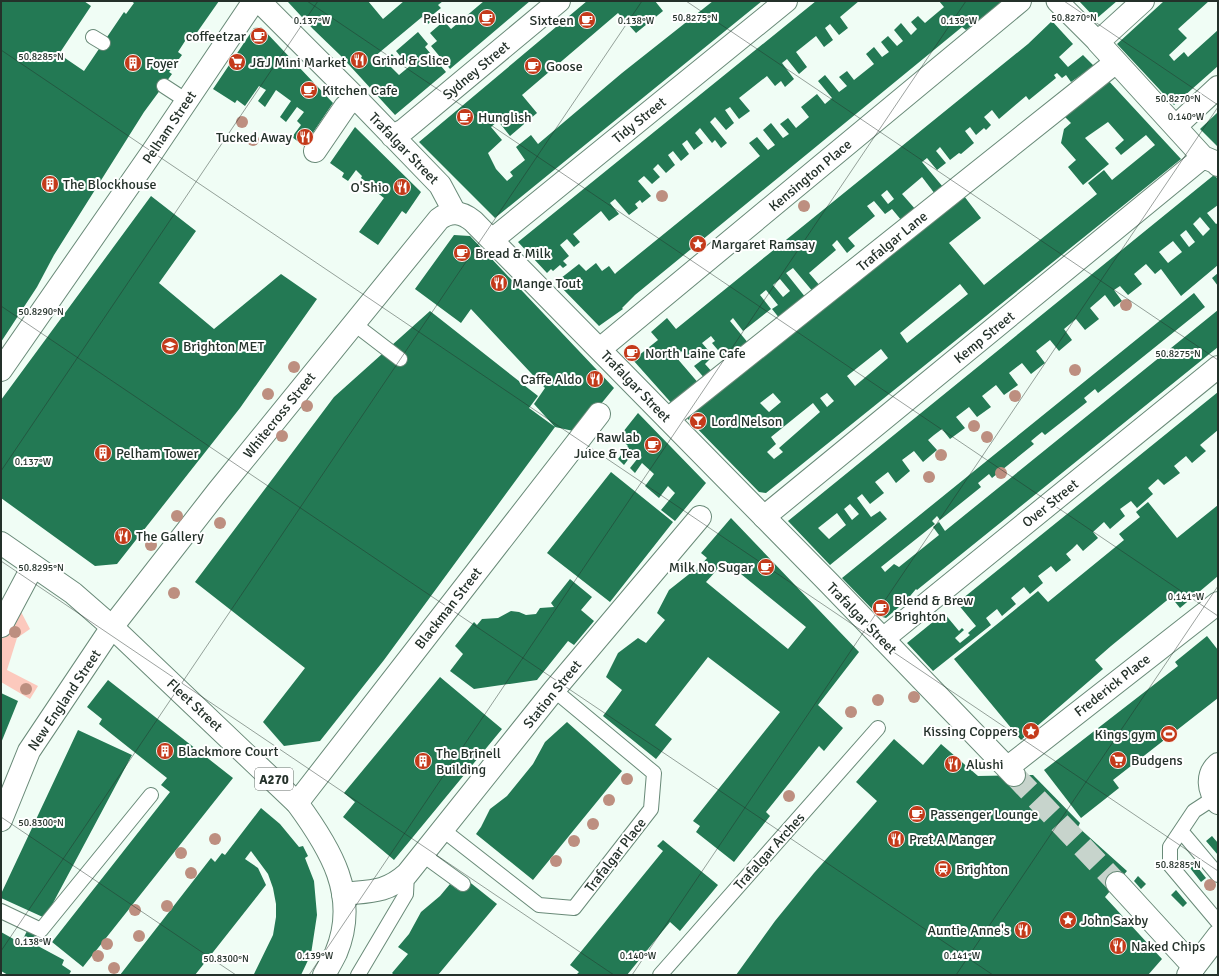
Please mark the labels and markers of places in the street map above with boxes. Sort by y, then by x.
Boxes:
cafe icon: Pelicano [477,8,497,28]
place label: Pelicano [423,10,474,27]
cafe icon: Sixteen [577,10,597,30]
place label: Sixteen [530,12,574,29]
cafe icon: coffeetzar [249,26,269,46]
place label: coffeetzar [186,28,247,45]
restaurant icon: Grind & Slice [349,50,369,70]
supermarket icon: J&J Mini Market [227,52,247,72]
place label: Grind & Slice [372,52,449,69]
building icon: Foyer [123,53,143,73]
place label: J&J Mini Market [250,54,346,71]
place label: Foyer [146,55,179,72]
cafe icon: Goose [523,56,543,76]
place label: Goose [546,58,583,75]
cafe icon: Kitchen Cafe [299,80,319,100]
place label: Kitchen Cafe [322,82,398,99]
cafe icon: Hunglish [455,107,475,127]
place label: Hunglish [478,109,532,126]
restaurant icon: Tucked Away [295,127,315,147]
place label: Tucked Away [216,129,292,146]
building icon: The Blockhouse [40,174,60,194]
place label: The Blockhouse [63,176,157,193]
restaurant icon: O'Shio [392,177,412,197]
place label: O'Shio [350,179,389,196]
place icon: Margaret Ramsay [688,234,708,254]
place label: Margaret Ramsay [711,236,815,253]
cafe icon: Bread & Milk [452,243,472,263]
place label: Bread & Milk [475,245,551,262]
restaurant icon: Mange Tout [489,273,509,293]
place label: Mange Tout [512,275,581,292]
school or university icon: Brighton MET [160,336,180,356]
place label: Brighton MET [183,338,264,355]
cafe icon: North Laine Cafe [622,343,642,363]
place label: North Laine Cafe [645,345,746,362]
restaurant icon: Caffe Aldo [585,369,605,389]
place label: Caffe Aldo [520,371,582,388]
bar icon: Lord Nelson [688,411,708,431]
place label: Lord Nelson [711,413,782,430]
place label: Rawlab Juice & Tea [574,429,640,462]
cafe icon: Rawlab Juice & Tea [643,435,663,455]
building icon: Pelham Tower [93,443,113,463]
place label: Pelham Tower [116,445,199,462]
restaurant icon: The Gallery [113,526,133,546]
place label: The Gallery [136,528,204,545]
cafe icon: Milk No Sugar [756,557,776,577]
place label: Milk No Sugar [669,559,754,576]
place label: Blend & Brew Brighton [894,592,973,625]
cafe icon: Blend & Brew Brighton [871,598,891,618]
place icon: Kissing Coppers [1021,721,1041,741]
place label: Kissing Coppers [923,723,1018,740]
sports icon: Kings gym [1159,724,1179,744]
place label: Kings gym [1095,726,1156,743]
building icon: Blackmore Court [155,741,175,761]
place label: Blackmore Court [178,743,278,760]
place label: The Brinell Building [436,745,501,778]
supermarket icon: Budgens [1108,750,1128,770]
building icon: The Brinell Building [413,751,433,771]
place label: Budgens [1131,752,1183,769]
restaurant icon: Alushi [943,754,963,774]
place label: Alushi [966,756,1004,773]
cafe icon: Passenger Lounge [907,804,927,824]
place label: Passenger Lounge [930,806,1038,823]
restaurant icon: Pret A Manger [886,829,906,849]
place label: Pret A Manger [909,831,995,848]
station icon: Brighton [933,859,953,879]
place label: Brighton [956,861,1008,878]
place icon: John Saxby [1058,910,1078,930]
place label: John Saxby [1081,912,1149,929]
restaurant icon: Auntie Anne's [1013,920,1033,940]
place label: Auntie Anne's [928,922,1010,939]
restaurant icon: Naked Chips [1108,936,1128,956]
place label: Naked Chips [1131,938,1205,955]

